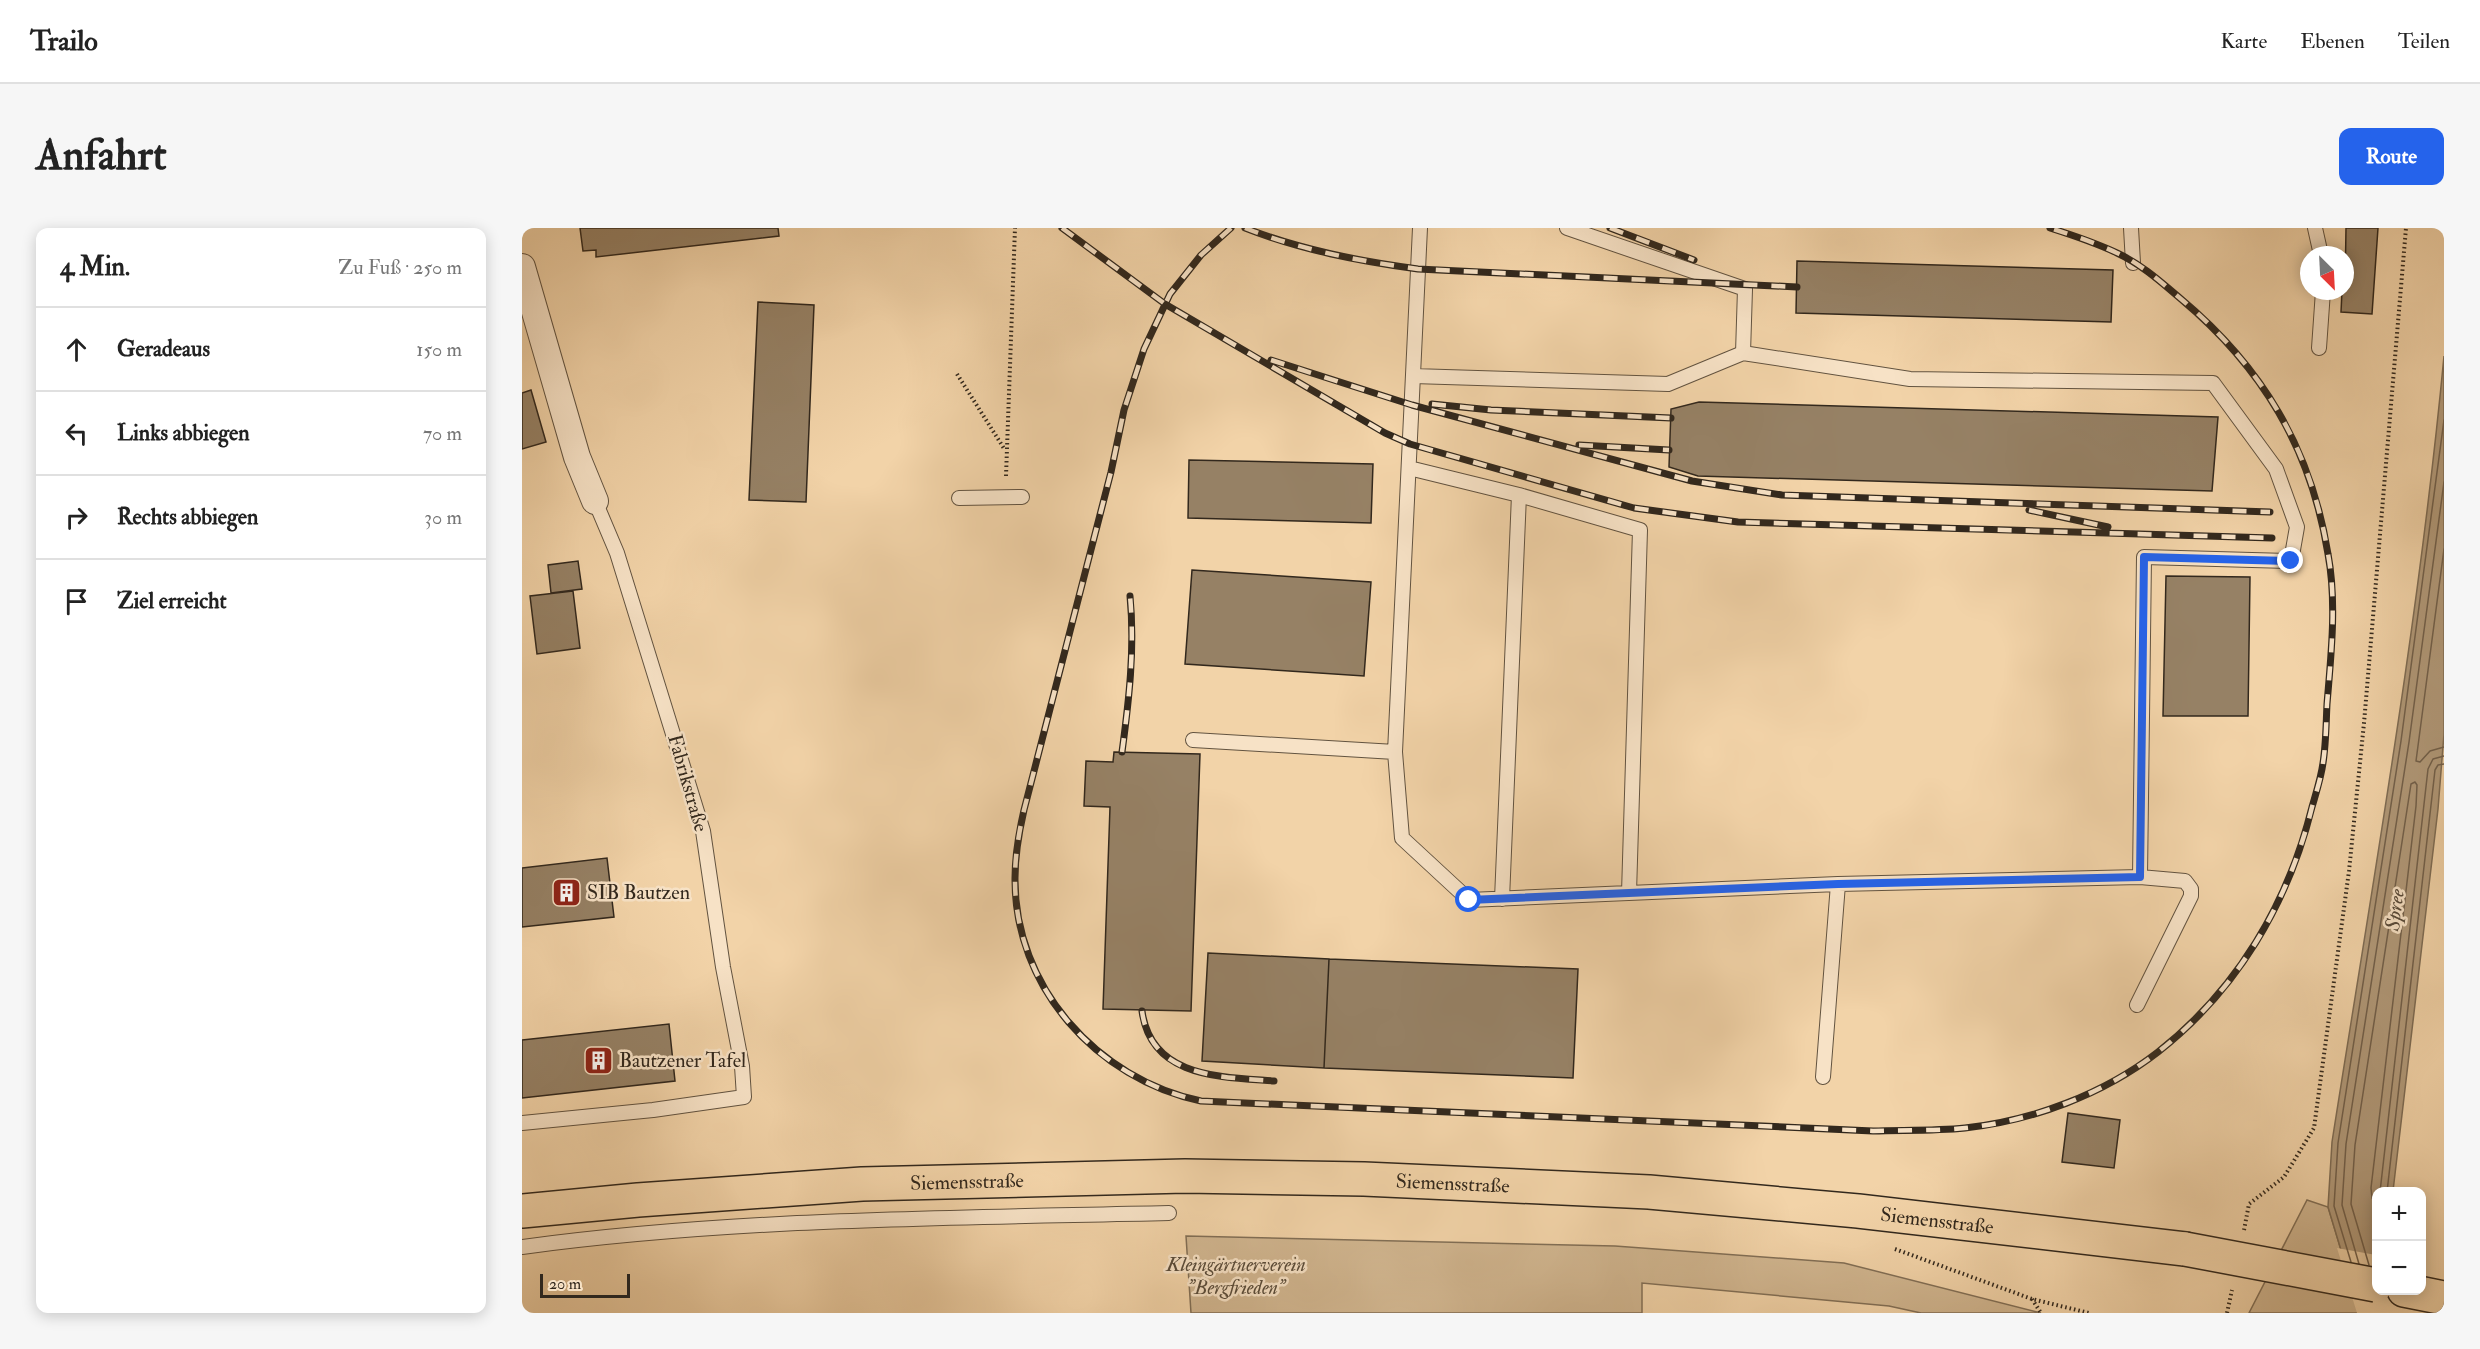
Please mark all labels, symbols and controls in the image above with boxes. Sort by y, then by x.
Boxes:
text: Trailo [30,24,98,59]
text: Karte [2220,28,2267,55]
text: Ebenen [2300,28,2365,55]
text: Teilen [2398,28,2450,55]
button: Route [2339,128,2444,185]
text: Anfahrt [36,130,167,182]
north arrow [2300,246,2354,300]
text: 4 Min. [60,251,130,283]
text: Zu Fuß · 250 m [338,255,462,280]
icon: ahead [60,333,93,366]
text: Geradeaus [117,335,210,363]
text: 150 m [416,337,462,362]
icon: left [60,417,93,450]
text: Links abbiegen [117,419,250,447]
text: 70 m [423,421,462,446]
icon: right [60,501,93,534]
text: Rechts abbiegen [117,503,258,531]
text: 30 m [424,505,462,530]
route end [2277,547,2303,573]
icon: arrive [60,585,93,618]
text: Ziel erreicht [117,587,227,615]
street label: Fabrikstraße [662,731,714,835]
building icon: SIB Bautzen [550,876,582,908]
place label: SIB Bautzen [587,880,690,905]
route start [1455,886,1481,912]
water label: Spree [2379,887,2411,933]
building icon: Bautzener Tafel [582,1044,614,1076]
place label: Bautzener Tafel [619,1048,746,1073]
street label: Siemensstraße [910,1167,1024,1195]
street label: Siemensstraße [1395,1168,1510,1198]
map controls [2372,1187,2426,1295]
button: + [2372,1187,2426,1241]
street label: Siemensstraße [1879,1201,1995,1239]
button: − [2372,1241,2426,1295]
park label: Kleingärtnerverein "Bergfrieden" [1165,1252,1306,1300]
scale bar [540,1271,630,1298]
text: 20 m [549,1274,581,1294]

